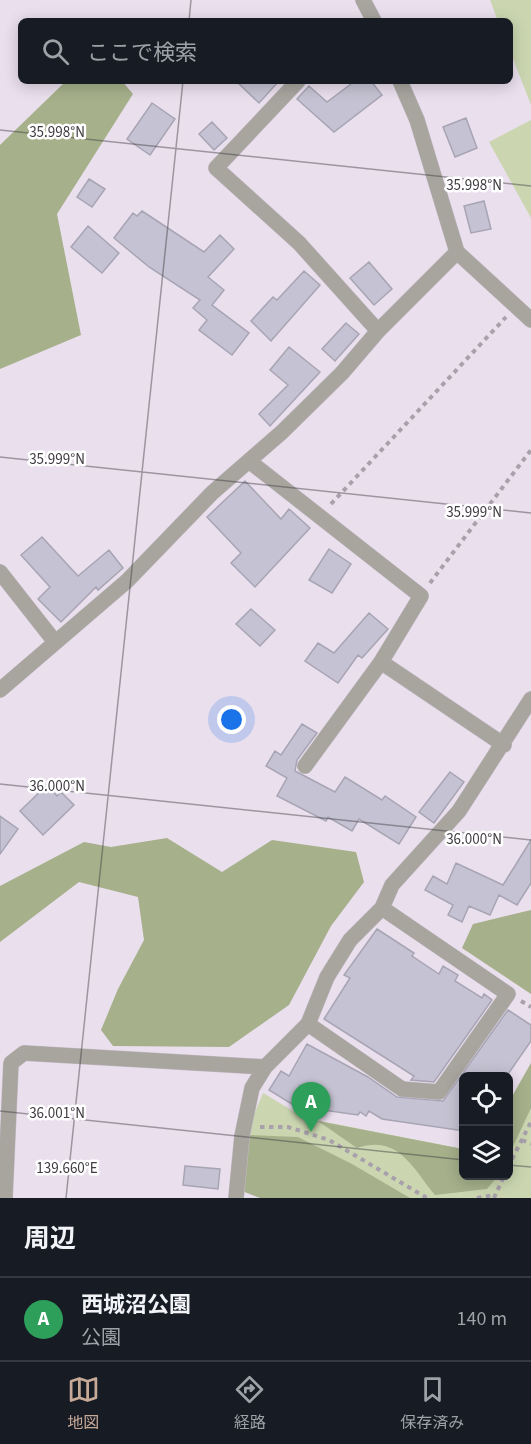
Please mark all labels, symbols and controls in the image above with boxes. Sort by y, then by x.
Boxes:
search box [18,18,513,84]
icon: search [39,35,72,68]
text: ここで検索 [87,37,197,69]
text: 35.998°N [29,122,85,143]
text: 35.998°N [446,175,502,196]
text: 35.999°N [29,449,85,470]
text: 35.999°N [446,502,502,523]
your location [217,705,246,734]
text: 36.000°N [29,776,85,797]
text: 36.000°N [446,829,502,850]
map controls [459,1072,513,1180]
button: locate [459,1072,513,1126]
pin: A [292,1082,330,1132]
text: 36.001°N [29,1103,85,1124]
button: layers [459,1126,513,1180]
text: 139.660°E [36,1158,98,1179]
text: 周辺 [24,1220,76,1257]
text: 西城沼公園 [81,1289,191,1321]
text: A [38,1305,49,1333]
text: 140 m [457,1305,507,1333]
text: 公園 [81,1324,121,1352]
tab: 地図 [67,1373,100,1434]
tab: 経路 [233,1373,266,1434]
tab: 保存済み [400,1373,464,1434]

